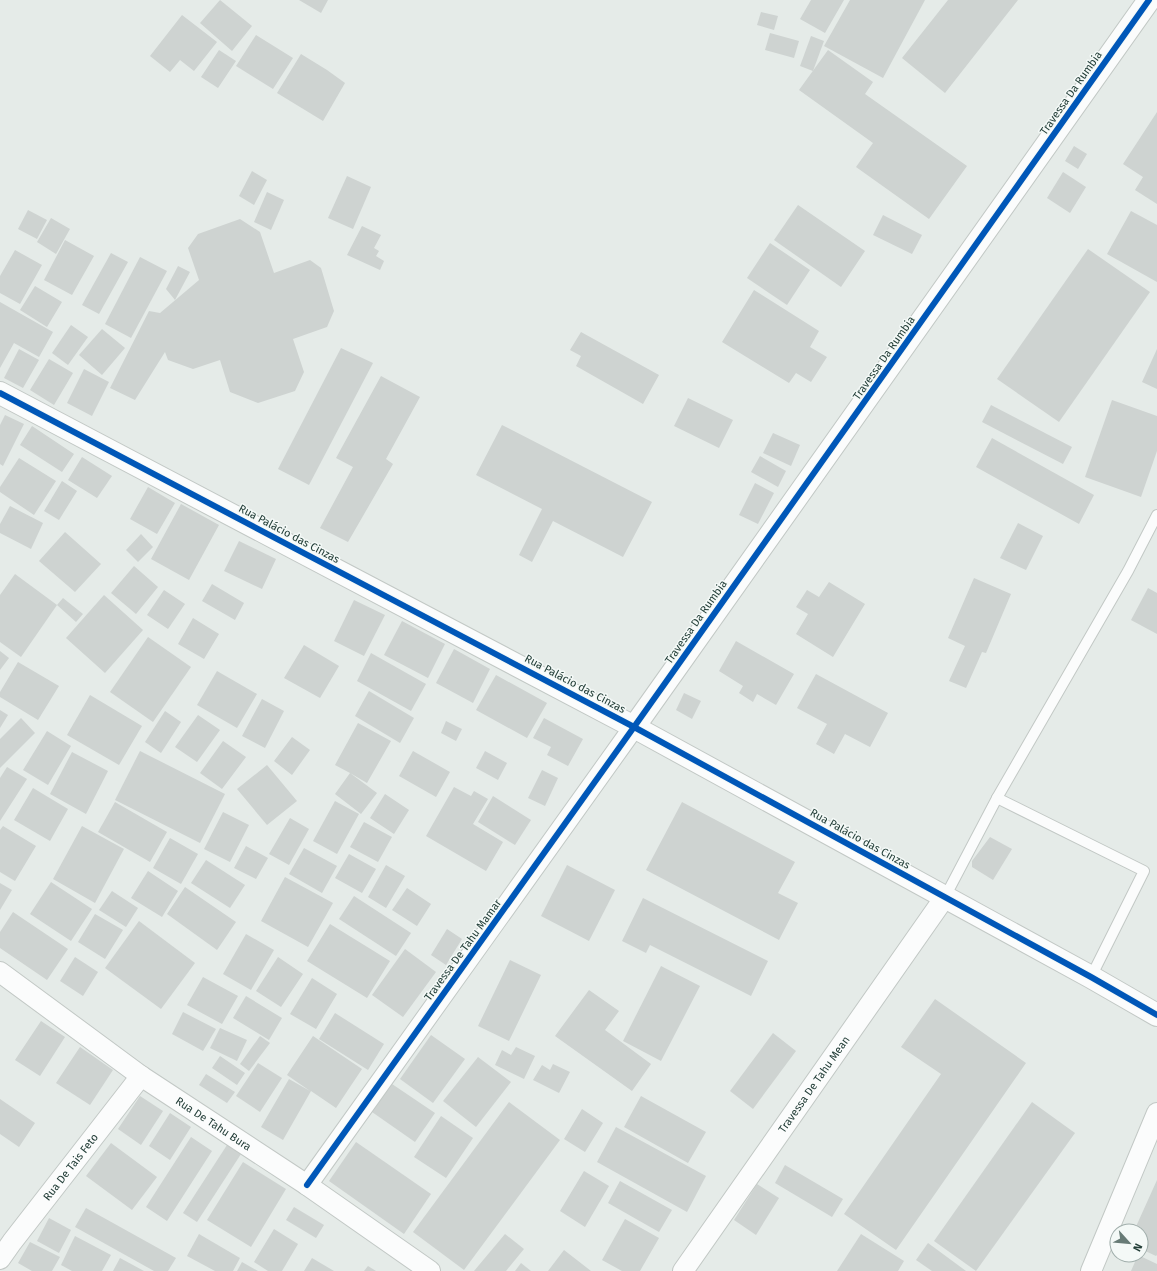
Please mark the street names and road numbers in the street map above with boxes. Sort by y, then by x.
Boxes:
street label: Travessa Da Rumbia [1037,49,1105,137]
street label: Travessa Da Rumbia [850,314,918,402]
street label: Rua Palácio das Cinzas [236,502,342,566]
street label: Travessa Da Rumbia [662,578,730,666]
street label: Rua Palácio das Cinzas [522,652,628,716]
street label: Rua Palácio das Cinzas [808,806,912,872]
street label: Travessa De Tahu Mamar [422,896,505,1003]
street label: Travessa De Tahu Mean [775,1033,852,1135]
street label: Rua De Tahu Bura [173,1094,254,1153]
street label: Rua De Tais Feto [40,1131,101,1203]

